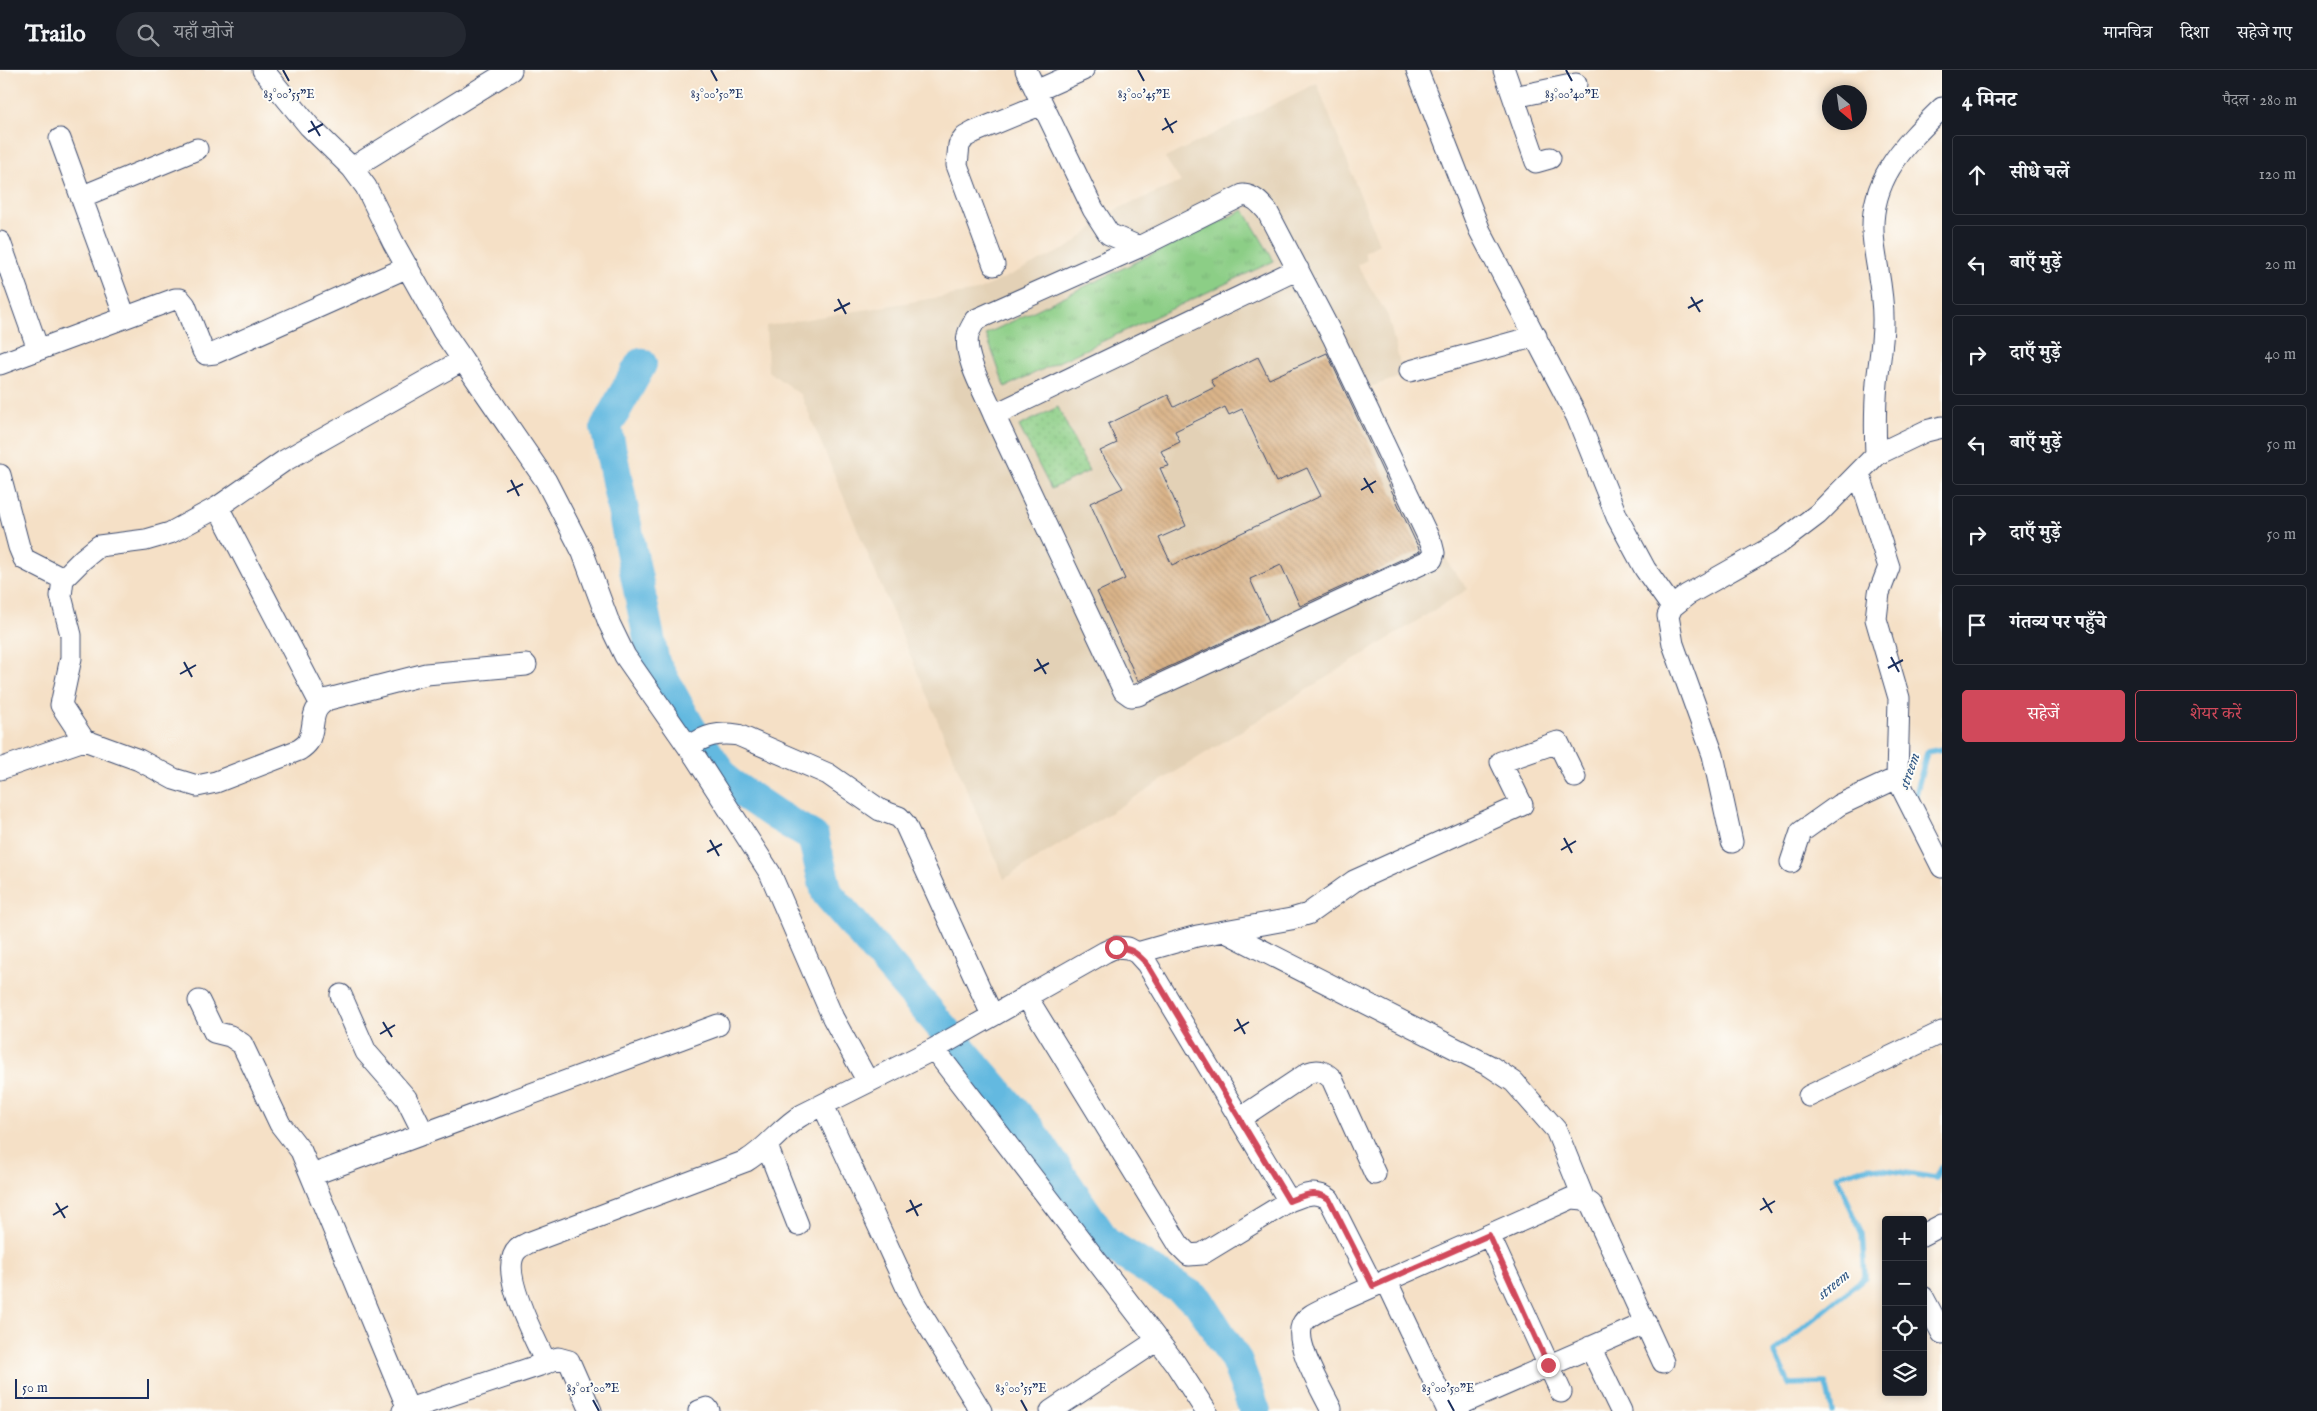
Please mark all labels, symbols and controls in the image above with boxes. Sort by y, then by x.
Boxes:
search box [116,12,466,57]
text: Trailo [25,19,86,50]
icon: search [134,21,162,49]
text: यहाँ खोजें [174,21,233,45]
text: मानचित्र [2103,22,2152,45]
text: दिशा [2180,22,2209,45]
text: सहेजे गए [2237,22,2292,45]
north arrow [1822,85,1867,130]
text: 83°00'55"E [263,87,315,102]
text: 83°00'50"E [691,87,743,102]
text: 83°00'45"E [1118,87,1170,102]
text: 83°00'40"E [1545,87,1599,102]
text: 4 मिनट [1962,87,2017,114]
text: पैदल · 280 m [2223,91,2297,111]
icon: ahead [1963,161,1991,189]
text: सीधे चलें [2010,161,2069,185]
text: 120 m [2259,165,2296,185]
icon: left [1963,251,1991,279]
text: बाएँ मुड़ें [2010,251,2061,275]
text: 20 m [2265,255,2296,275]
icon: right [1963,341,1991,369]
text: दाएँ मुड़ें [2010,341,2061,365]
text: 40 m [2264,345,2296,365]
icon: left [1963,431,1991,459]
text: बाएँ मुड़ें [2010,431,2061,455]
text: 50 m [2267,435,2296,455]
icon: right [1963,521,1991,549]
text: दाएँ मुड़ें [2010,521,2061,545]
text: 50 m [2267,525,2296,545]
icon: arrive [1963,611,1991,639]
text: गंतव्य पर पहुँचे [2010,611,2106,635]
button: सहेजें [1962,690,2125,742]
button: शेयर करें [2135,690,2297,742]
water label: streem [1894,750,1925,793]
route start [1105,936,1128,959]
map controls [1882,1216,1927,1396]
button: + [1882,1216,1927,1261]
button: − [1882,1261,1927,1306]
water label: streem [1813,1266,1855,1305]
button: locate [1882,1306,1927,1351]
button: layers [1882,1351,1927,1396]
route end [1537,1354,1560,1377]
scale bar [15,1376,149,1399]
text: 50 m [22,1379,48,1397]
text: 83°01'00"E [567,1381,619,1396]
text: 83°00'55"E [995,1381,1047,1396]
text: 83°00'50"E [1422,1381,1474,1396]

